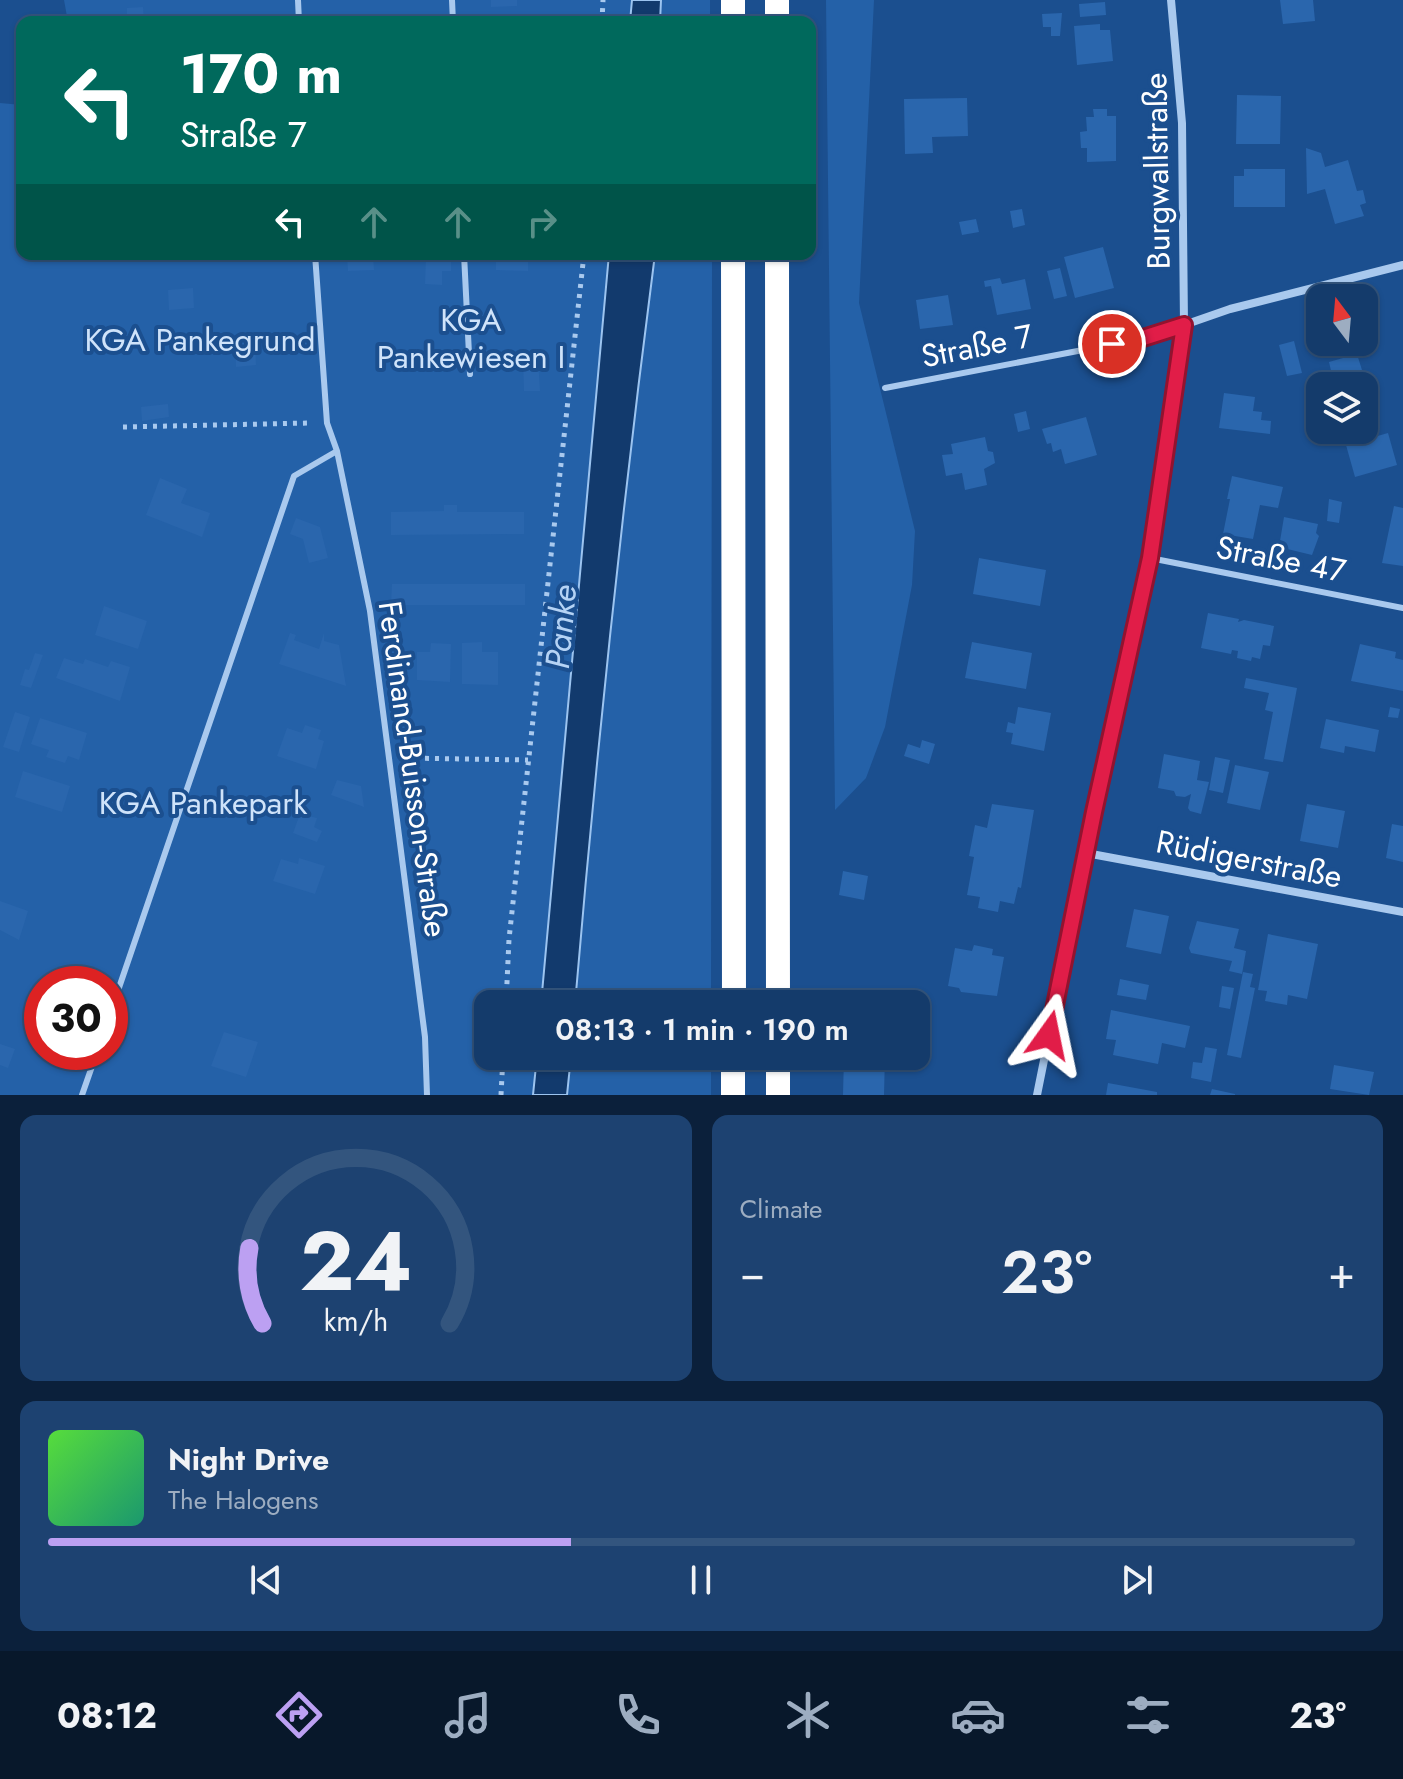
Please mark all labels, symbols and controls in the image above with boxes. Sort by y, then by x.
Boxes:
text: 170 m [180,33,342,114]
icon: left [48,48,152,152]
street label: Burgwallstraße [1132,72,1182,270]
text: Straße 7 [180,108,307,160]
icon: left [268,200,312,244]
icon: ahead [352,200,396,244]
icon: ahead [436,200,480,244]
icon: right [520,200,564,244]
north arrow [1306,284,1378,356]
map controls [1306,284,1378,444]
park label: KGA Pankewiesen I [377,297,565,380]
pin [1078,310,1146,378]
street label: Straße 7 [917,313,1037,379]
park label: KGA Pankegrund [85,317,315,363]
icon: arrive [1090,322,1134,366]
button: layers [1306,372,1378,444]
street label: Straße 47 [1212,524,1350,594]
water label: Panke [533,583,589,671]
street label: Ferdinand-Buisson-Straße [367,598,459,940]
park label: KGA Pankepark [99,780,308,826]
street label: Rüdigerstraße [1152,818,1346,900]
speed limit sign: 30 [24,966,128,1070]
position arrow [1007,993,1091,1077]
text: 08:13 · 1 min · 190 m [555,1008,849,1051]
text: Climate [740,1190,822,1228]
text: 24 [299,1201,412,1321]
text: 23° [1001,1229,1092,1316]
text: − [740,1241,765,1305]
text: + [1328,1241,1355,1305]
text: km/h [323,1300,388,1342]
text: Night Drive [168,1438,329,1481]
text: The Halogens [168,1481,319,1519]
icon: previous [244,1558,288,1602]
icon: pause [679,1558,723,1602]
icon: next [1115,1558,1159,1602]
icon: directions [271,1687,327,1743]
icon: music [440,1687,496,1743]
icon: phone [610,1687,666,1743]
icon: climate [780,1687,836,1743]
icon: car [950,1687,1006,1743]
icon: filters [1120,1687,1176,1743]
text: 08:12 [57,1689,157,1741]
text: 23° [1289,1689,1346,1741]

